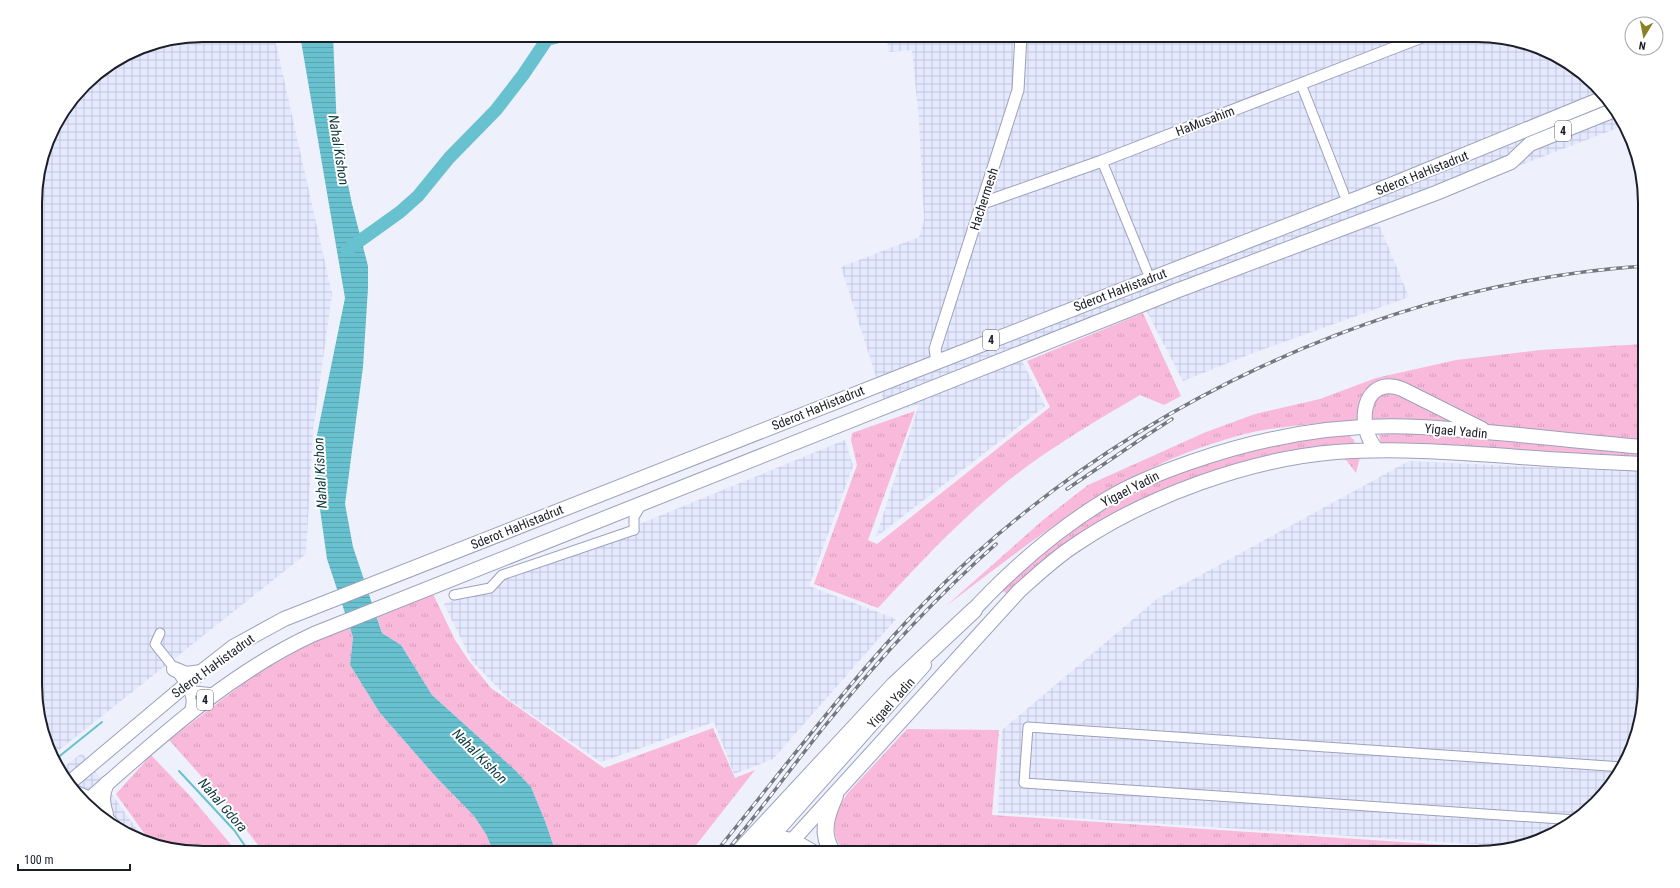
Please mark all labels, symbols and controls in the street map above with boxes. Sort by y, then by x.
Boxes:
north arrow [1624,16,1664,56]
text: N [1638,38,1647,52]
street label: HaMusahim [1174,103,1236,139]
water label: Nahal Kishon [326,114,352,186]
road number: 4 [1555,121,1571,141]
street label: Sderot HaHistadrut [1374,148,1471,198]
street label: Hachermesh [967,166,1001,232]
street label: Sderot HaHistadrut [1071,265,1169,315]
road number: 4 [983,330,999,350]
street label: Sderot HaHistadrut [770,383,867,433]
street label: Yigael Yadin [1424,421,1488,441]
water label: Nahal Kishon [310,437,330,509]
street label: Yigael Yadin [1099,468,1161,510]
street label: Sderot HaHistadrut [469,502,566,552]
street label: Sderot HaHistadrut [169,631,257,701]
street label: Yigael Yadin [864,675,918,731]
road number: 4 [197,690,213,710]
water label: Nahal Kishon [449,725,511,787]
water label: Nahal Gdora [195,775,251,835]
scale bar [18,846,130,872]
text: 100 m [24,853,54,867]

